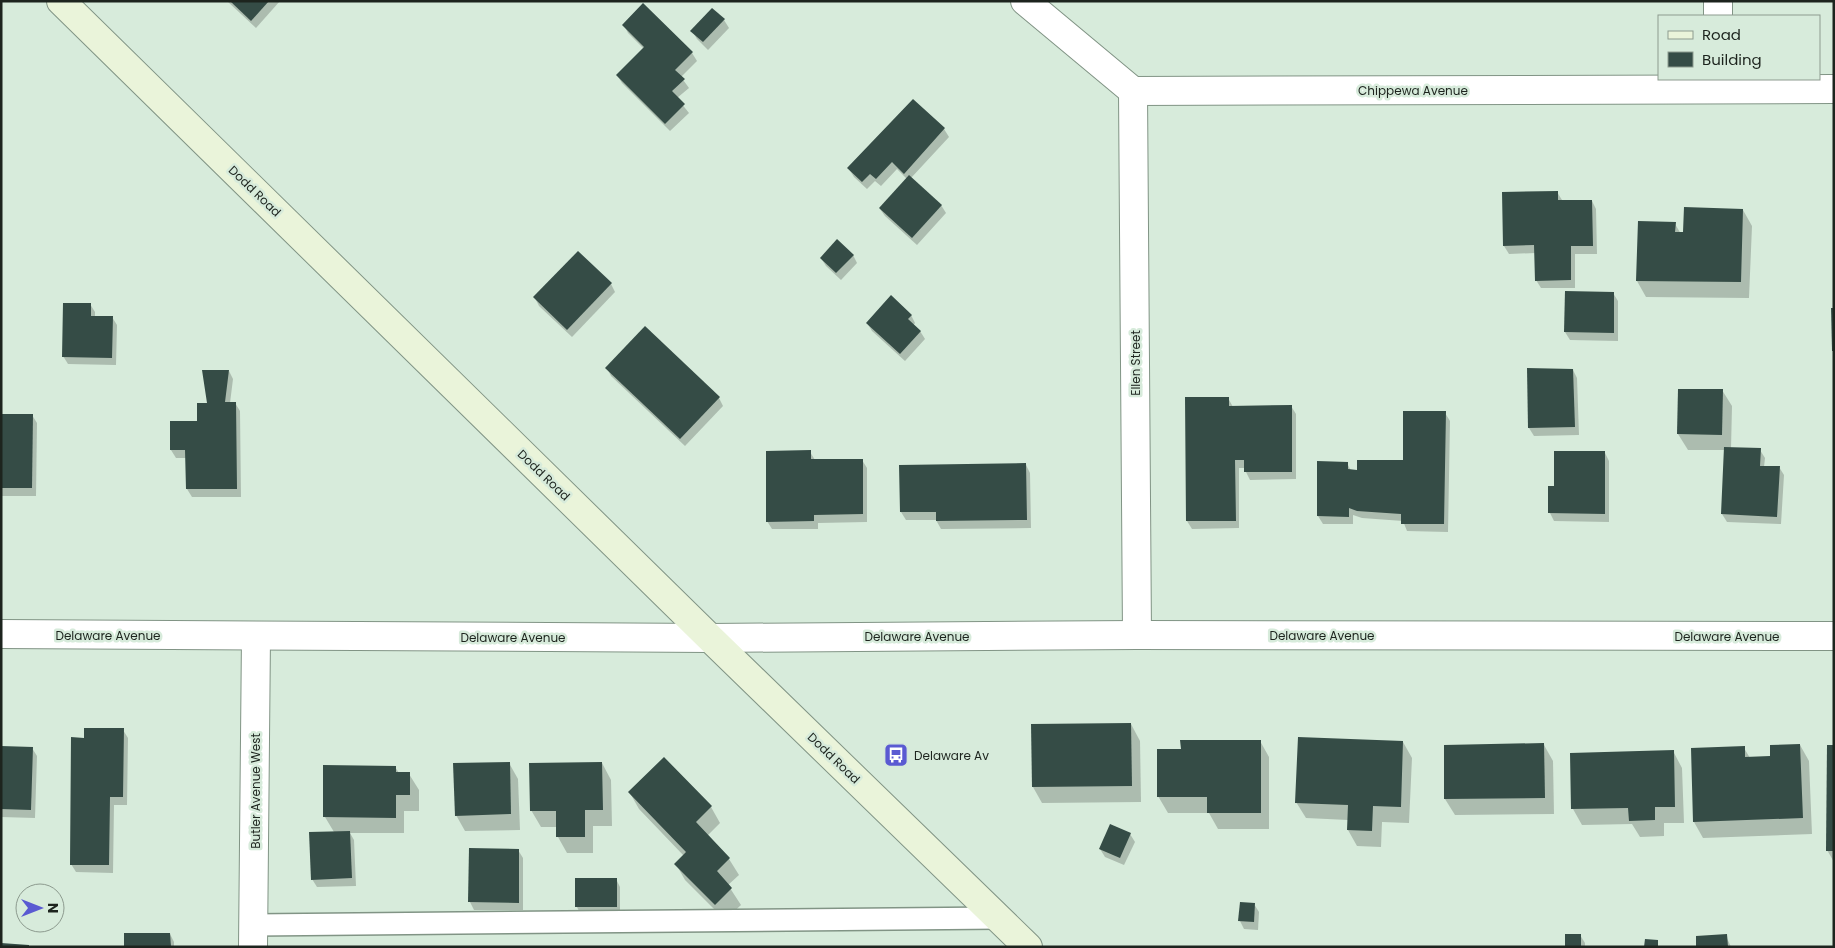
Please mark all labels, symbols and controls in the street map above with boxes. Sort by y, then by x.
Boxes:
legend [1658,15,1820,80]
text: Road [1702,24,1741,45]
text: Building [1702,49,1762,70]
street label: Chippewa Avenue [1358,82,1468,99]
street label: Dodd Road [225,162,285,220]
street label: Ellen Street [1127,330,1144,396]
street label: Dodd Road [514,446,574,504]
street label: Delaware Avenue [55,627,161,644]
street label: Delaware Avenue [1269,627,1375,644]
street label: Delaware Avenue [864,628,970,645]
street label: Delaware Avenue [1674,628,1780,645]
street label: Delaware Avenue [460,629,566,646]
street label: Dodd Road [804,729,864,787]
street label: Butler Avenue West [247,733,264,849]
bus stop icon: Delaware Av [883,742,909,768]
place label: Delaware Av [914,747,989,764]
north arrow [15,883,65,933]
text: N [43,903,63,913]

